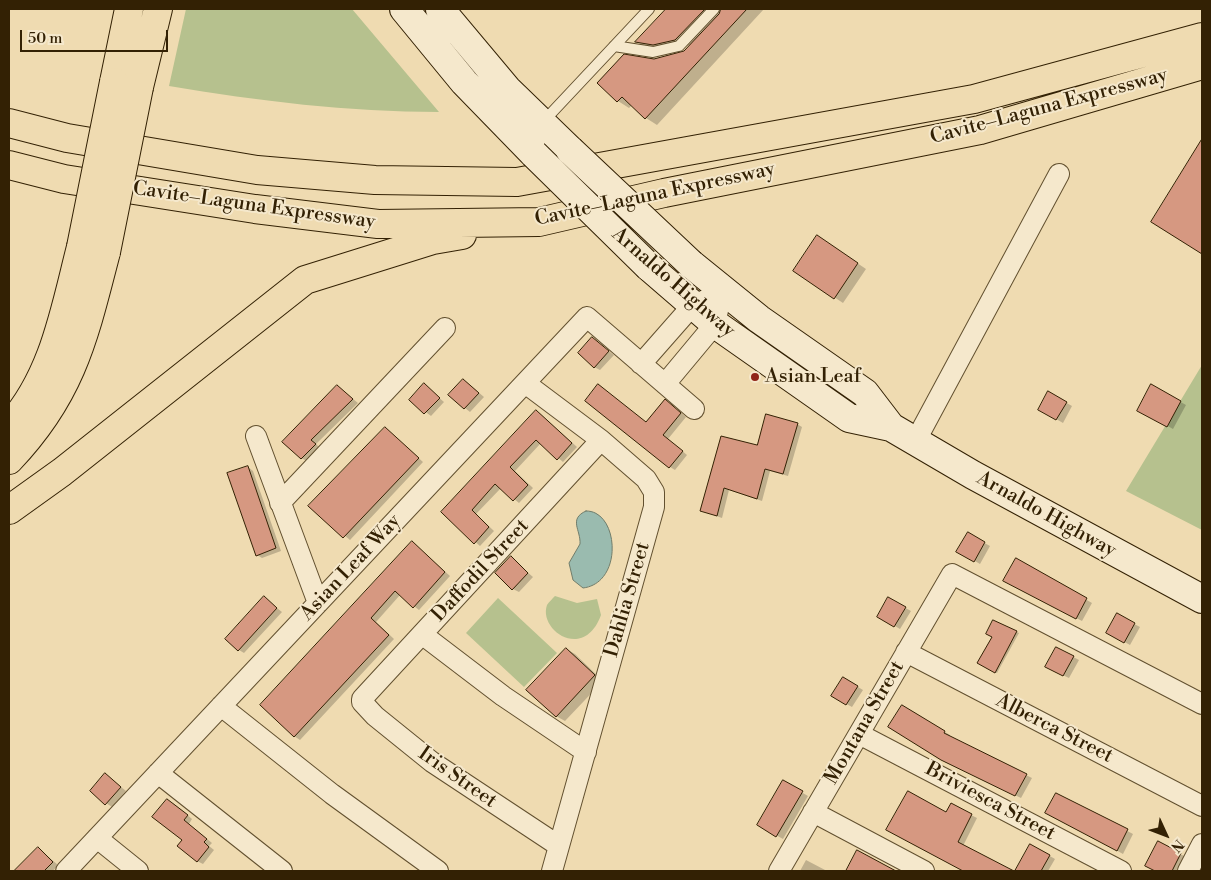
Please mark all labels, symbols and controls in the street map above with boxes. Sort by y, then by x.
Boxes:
scale bar [22,20,170,52]
text: 50 m [28,29,62,48]
street label: Cavite–Laguna Expressway [928,64,1170,150]
street label: Cavite–Laguna Expressway [533,158,777,232]
street label: Cavite–Laguna Expressway [131,177,377,235]
street label: Arnaldo Highway [606,223,740,343]
place label: Asian Leaf [765,365,861,389]
marker: Asian Leaf [749,371,761,383]
street label: Arnaldo Highway [972,467,1120,563]
street label: Asian Leaf Way [296,510,406,626]
street label: Daffodil Street [427,515,535,627]
street label: Dahlia Street [600,540,656,660]
street label: Montana Street [820,657,910,789]
street label: Alberca Street [991,689,1117,769]
street label: Iris Street [413,742,501,814]
street label: Briviesca Street [921,758,1059,846]
north arrow [1141,810,1191,860]
text: N [1167,835,1187,855]

